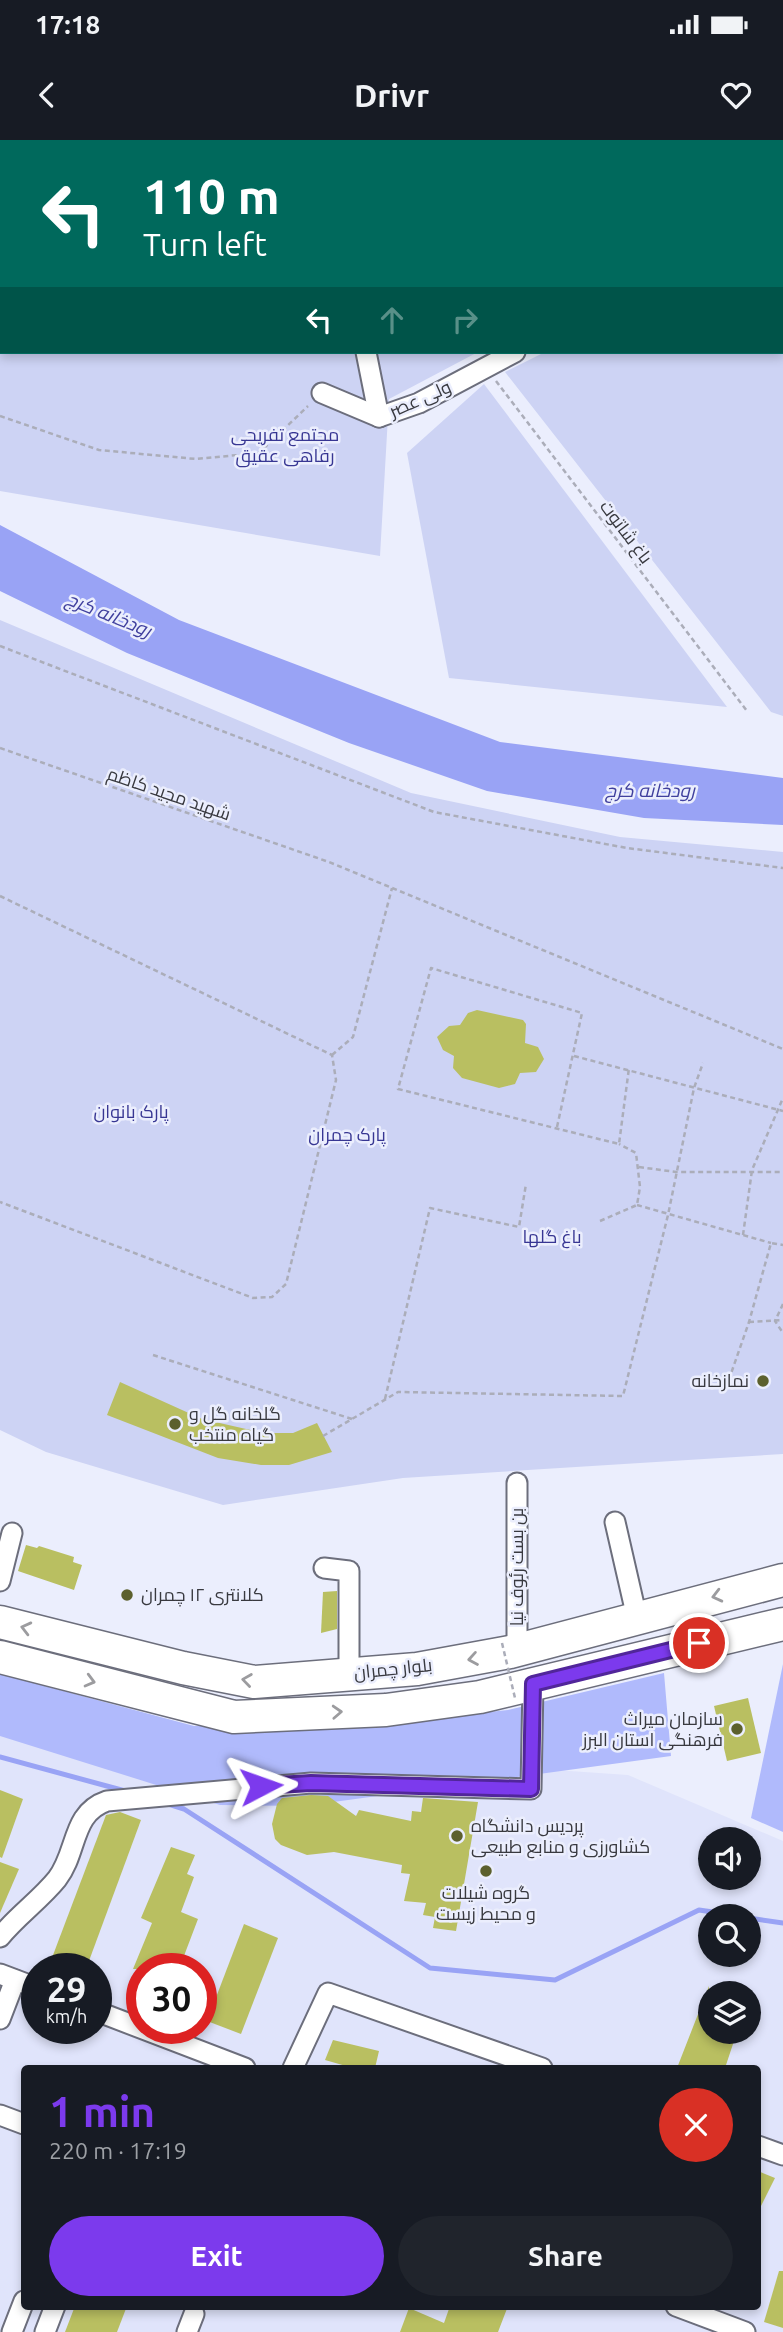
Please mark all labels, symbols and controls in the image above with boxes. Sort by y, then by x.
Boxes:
text: 17:18 [35,10,100,39]
icon: back [28,76,66,114]
icon: heart [717,76,755,114]
text: Drivr [354,77,429,113]
icon: left [28,168,119,259]
text: 110 m [143,168,280,223]
text: Turn left [143,226,267,262]
icon: left [300,301,338,339]
icon: ahead [373,301,411,339]
icon: right [446,301,484,339]
street label: ولی عصر [385,376,454,423]
park label: مجتمع تفریحی رفاهی عقیق [231,424,339,468]
street label: باغ شاتوت [594,496,657,569]
water label: رودخانه کرج [61,587,157,645]
street label: شهید مجید کاظم [104,763,234,826]
water label: رودخانه کرج [604,779,697,804]
park label: پارک بانوان [93,1101,169,1124]
park label: پارک چمران [308,1124,386,1147]
park label: باغ گلها [522,1226,582,1249]
place label: نمازخانه [691,1370,749,1392]
marker: نمازخانه [755,1373,771,1389]
place label: گلخانه گل و گیاه منتخب [189,1403,281,1444]
marker: گلخانه گل و گیاه منتخب [167,1416,183,1432]
street label: بن بست رئوف نیا [506,1508,528,1626]
place label: کلانتری ۱۲ چمران [141,1584,264,1607]
marker: کلانتری ۱۲ چمران [119,1587,135,1603]
one-way arrow [711,1588,723,1602]
pin [669,1613,729,1673]
one-way arrow [20,1622,32,1636]
icon: arrive [680,1624,718,1662]
one-way arrow [467,1651,479,1666]
street label: بلوار چمران [353,1654,433,1685]
one-way arrow [83,1673,95,1687]
one-way arrow [241,1673,253,1688]
one-way arrow [332,1704,343,1719]
place label: سازمان میراث فرهنگی استان البرز [582,1708,723,1751]
marker: سازمان میراث فرهنگی استان البرز [729,1721,745,1737]
position arrow [224,1749,298,1823]
place label: پردیس دانشگاه کشاورزی و منابع طبیعی [471,1815,650,1859]
map controls [698,1827,761,2044]
button: sound [698,1827,761,1890]
marker: پردیس دانشگاه کشاورزی و منابع طبیعی [449,1828,465,1844]
marker: گروه شیلات و محیط زیست [478,1863,494,1879]
place label: گروه شیلات و محیط زیست [436,1882,536,1925]
button: search [698,1904,761,1967]
speed limit sign: 30 [126,1953,217,2044]
text: 29 [47,1969,86,2009]
button: layers [698,1981,761,2044]
text: km/h [46,2006,87,2026]
text: 1 min [49,2088,155,2135]
button: close [659,2088,733,2162]
text: 220 m · 17:19 [49,2138,187,2163]
button: Exit [49,2216,384,2296]
button: Share [398,2216,733,2296]

